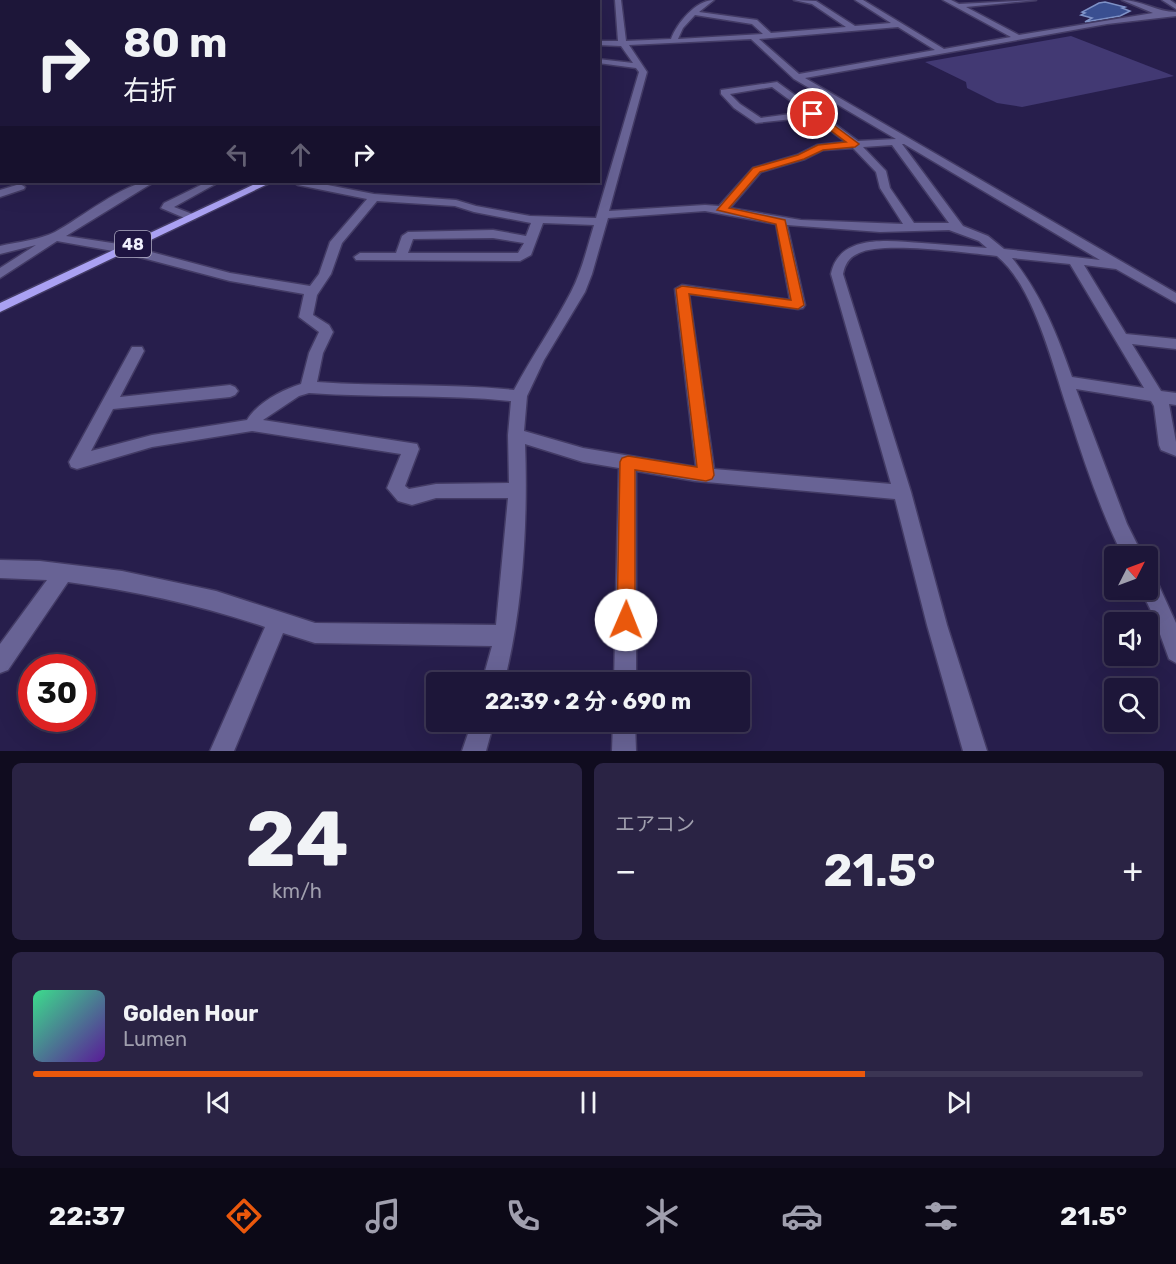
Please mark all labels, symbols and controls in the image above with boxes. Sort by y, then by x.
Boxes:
text: 80 m [123,18,227,68]
icon: right [24,24,102,102]
text: 右折 [123,75,177,107]
pin [787,88,838,139]
icon: arrive [796,97,829,130]
icon: left [221,138,254,171]
icon: ahead [284,138,317,171]
icon: right [347,138,380,171]
road number: 48 [115,231,151,257]
north arrow [1104,546,1158,600]
map controls [1104,546,1158,732]
position arrow [594,588,658,652]
button: sound [1104,612,1158,666]
speed limit sign: 30 [18,654,96,732]
button: search [1104,678,1158,732]
text: 22:39 · 2 分 · 690 m [485,688,691,715]
text: 24 [245,793,349,886]
text: エアコン [615,812,695,836]
text: 21.5° [823,844,935,897]
text: − [615,851,636,890]
text: + [1122,851,1143,890]
text: km/h [272,879,322,903]
text: Golden Hour [123,1000,258,1027]
text: Lumen [123,1027,187,1051]
icon: previous [202,1086,235,1119]
icon: pause [572,1086,605,1119]
icon: next [942,1086,975,1119]
icon: directions [223,1195,265,1237]
icon: music [362,1195,404,1237]
icon: phone [502,1195,544,1237]
icon: climate [641,1195,683,1237]
icon: car [781,1195,823,1237]
icon: filters [920,1195,962,1237]
text: 22:37 [49,1200,125,1232]
text: 21.5° [1060,1200,1127,1232]

